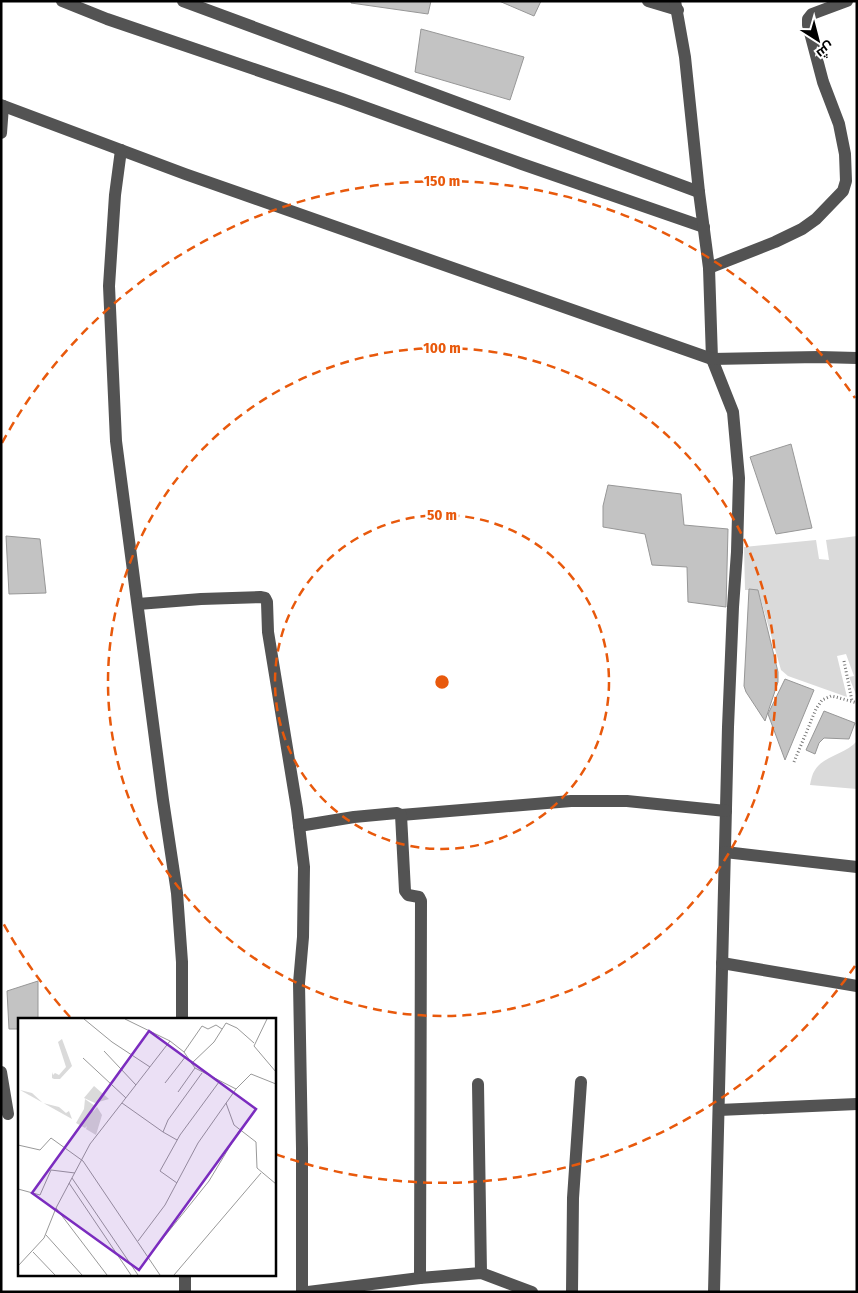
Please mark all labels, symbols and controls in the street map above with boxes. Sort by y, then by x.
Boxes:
north arrow [793,15,843,65]
text: ش [813,38,838,62]
text: 150 m [424,172,460,190]
text: 100 m [423,339,461,357]
text: 50 m [427,506,457,524]
centre of rings [433,673,451,691]
inset map [18,1018,275,1276]

